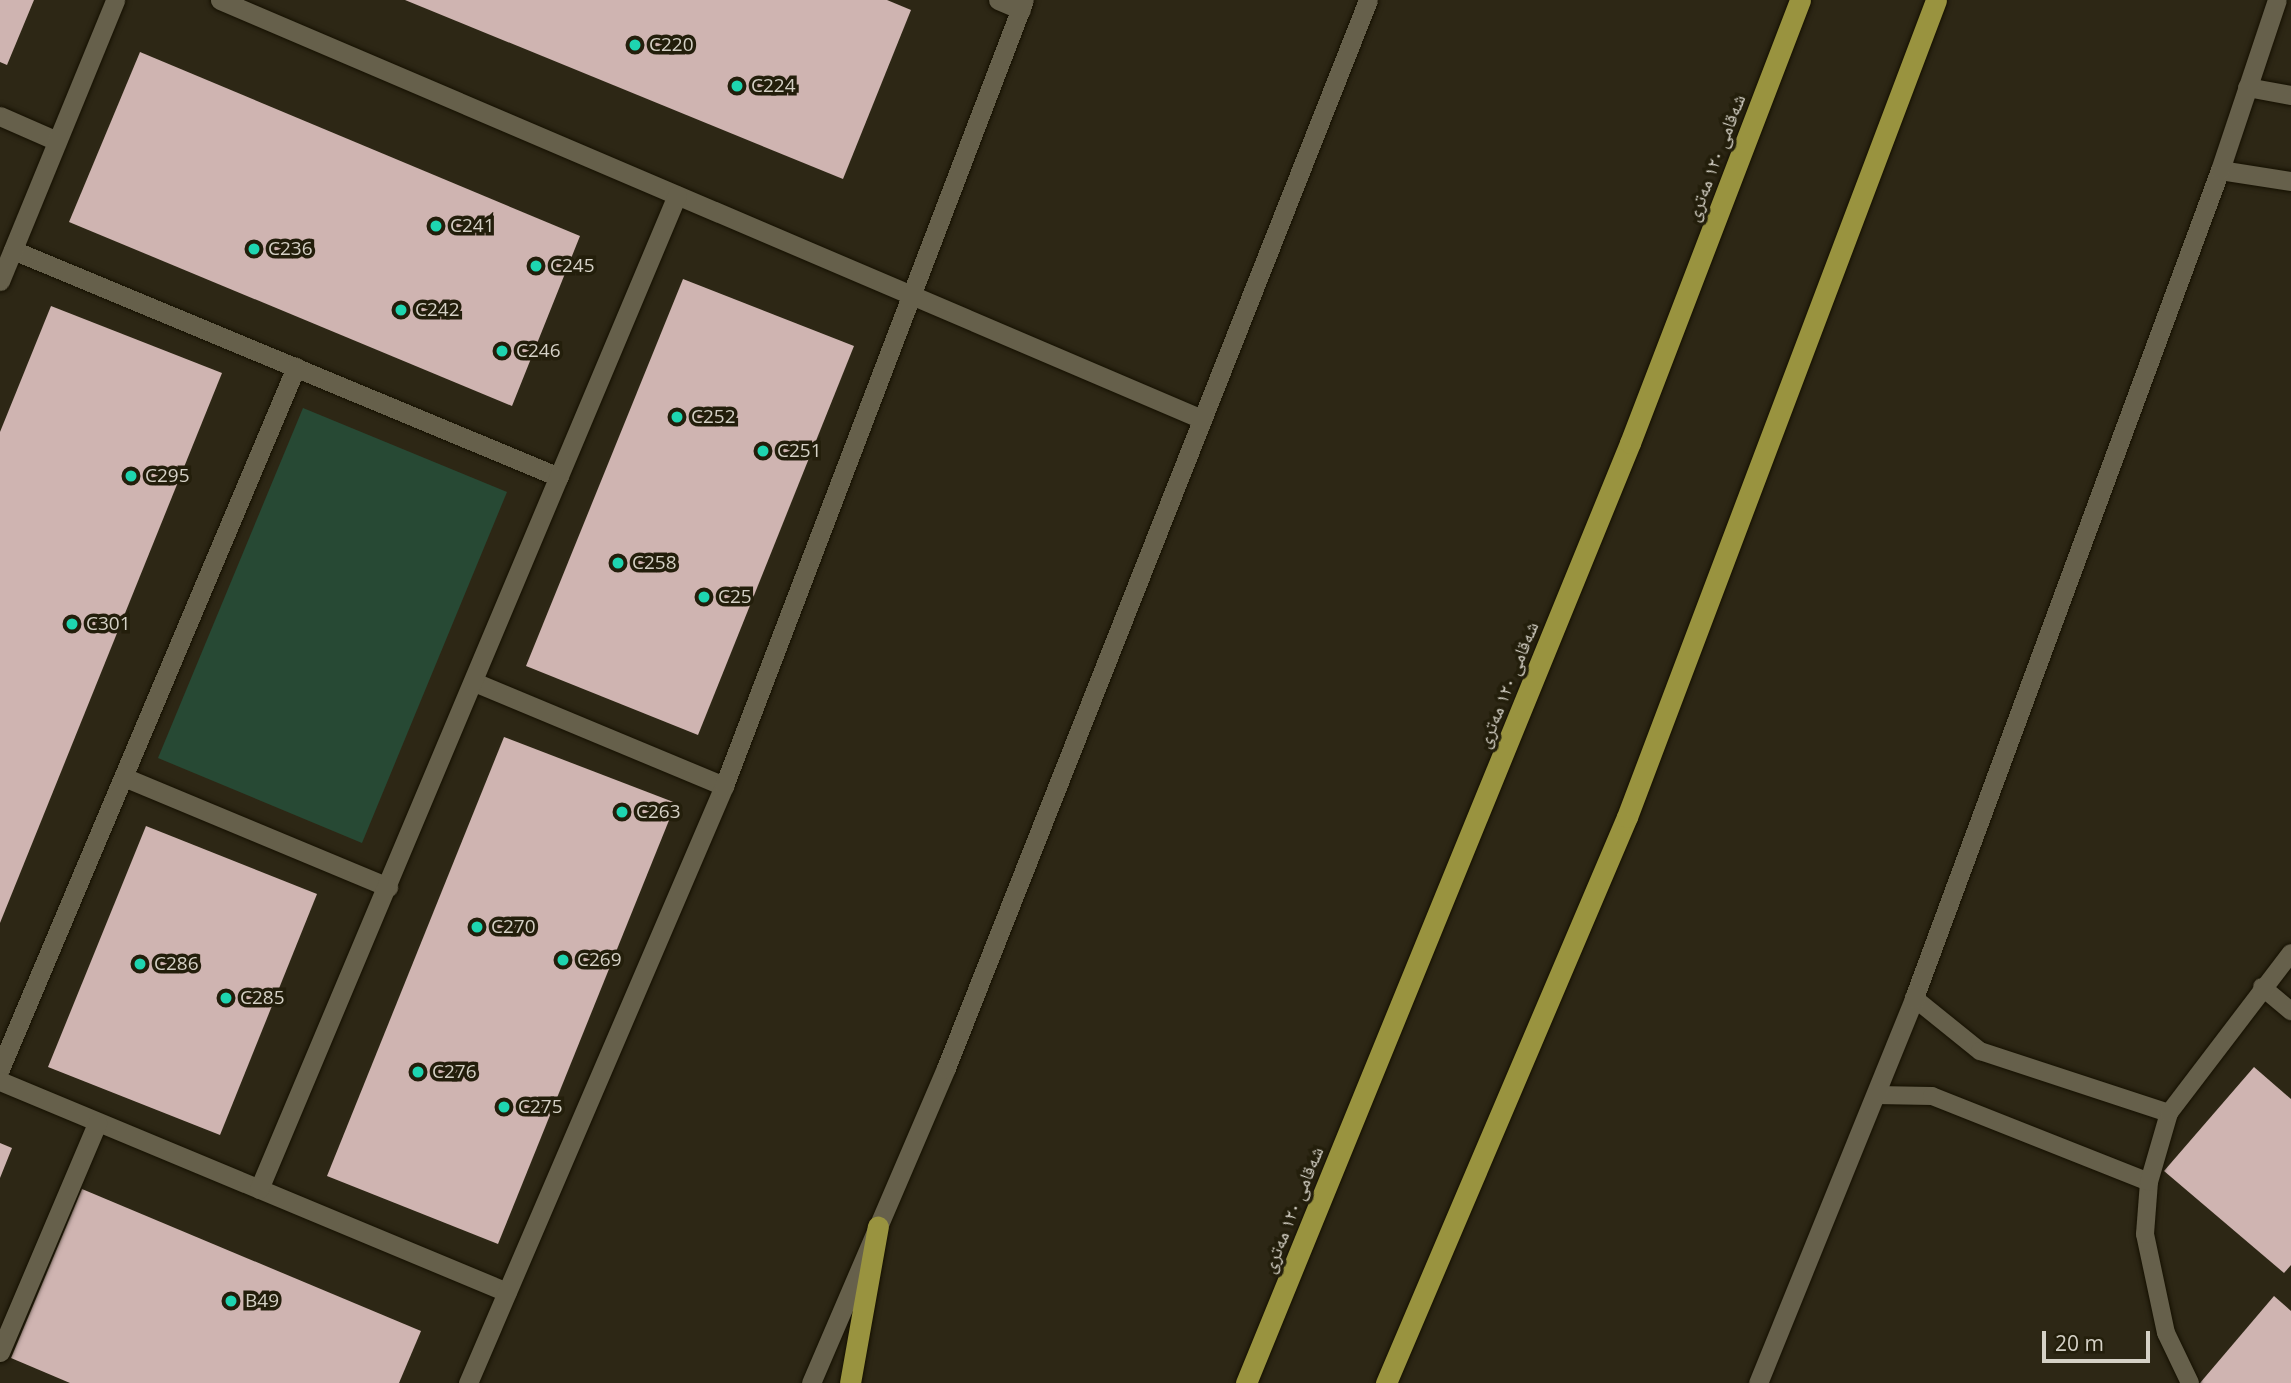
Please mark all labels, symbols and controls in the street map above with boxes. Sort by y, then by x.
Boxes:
place label: C220 [649,34,694,56]
marker: C220 [627,37,643,53]
place label: C224 [751,75,796,97]
marker: C224 [729,78,745,94]
street label: شەقامی ١٢٠ مەتری [1681,91,1751,225]
place label: C241 [450,215,495,237]
marker: C241 [428,218,444,234]
place label: C236 [268,238,313,260]
marker: C236 [246,241,262,257]
place label: C245 [550,255,595,277]
marker: C245 [528,258,544,274]
place label: C242 [415,299,460,321]
marker: C242 [393,302,409,318]
place label: C246 [516,340,561,362]
marker: C246 [494,343,510,359]
place label: C252 [691,406,736,428]
marker: C252 [669,409,685,425]
place label: C251 [777,440,822,462]
marker: C251 [755,443,771,459]
place label: C295 [145,465,190,487]
marker: C295 [123,468,139,484]
place label: C258 [632,552,677,574]
marker: C258 [610,555,626,571]
place label: C25 [718,586,752,608]
marker: C25 [696,589,712,605]
place label: C301 [86,613,131,635]
marker: C301 [64,616,80,632]
street label: شەقامی ١٢٠ مەتری [1472,618,1544,752]
place label: C263 [636,801,681,823]
marker: C263 [614,804,630,820]
place label: C270 [491,916,536,938]
marker: C270 [469,919,485,935]
place label: C269 [577,949,622,971]
marker: C269 [555,952,571,968]
place label: C286 [154,953,199,975]
marker: C286 [132,956,148,972]
place label: C285 [240,987,285,1009]
marker: C285 [218,990,234,1006]
place label: C276 [432,1061,477,1083]
marker: C276 [410,1064,426,1080]
place label: C275 [518,1096,563,1118]
marker: C275 [496,1099,512,1115]
street label: شەقامی ١٢٠ مەتری [1257,1143,1329,1277]
place label: B49 [245,1290,279,1312]
marker: B49 [223,1293,239,1309]
scale bar [2046,1316,2154,1360]
text: 20 m [2055,1329,2104,1357]

